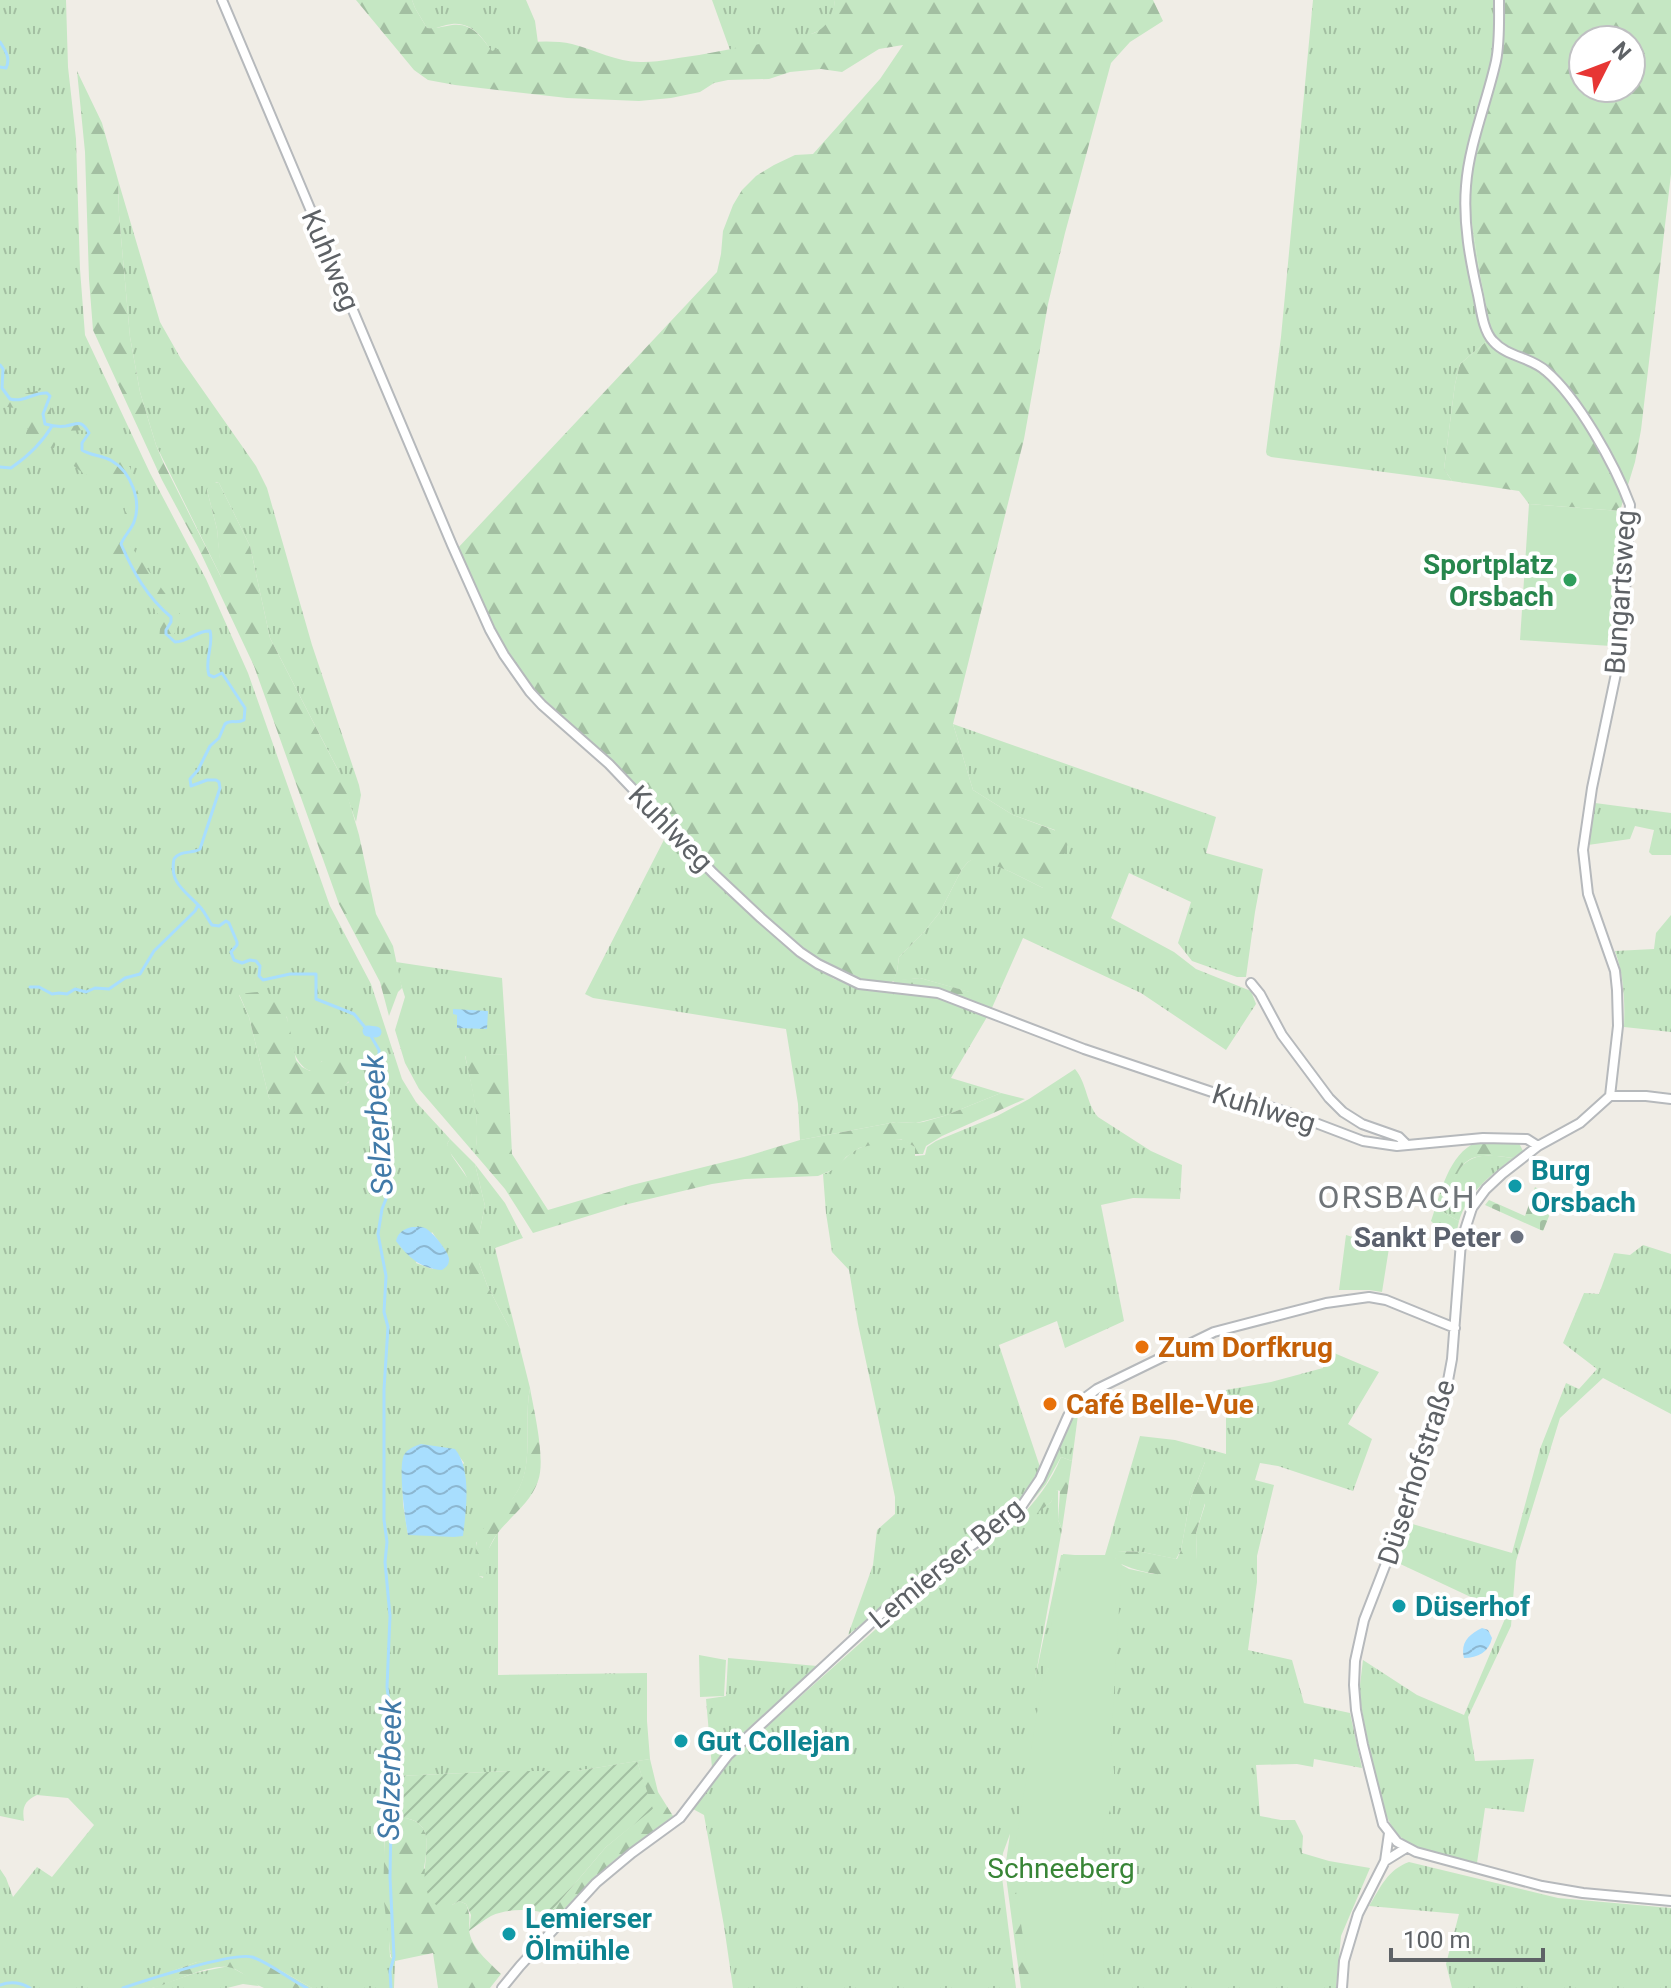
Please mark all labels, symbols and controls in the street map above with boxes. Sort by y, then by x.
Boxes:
north arrow [1567,24,1647,104]
text: N [1607,37,1636,65]
street label: Kuhlweg [295,205,367,316]
street label: Bungartsweg [1598,509,1643,675]
place label: Sportplatz Orsbach [1423,548,1554,613]
marker: Sportplatz Orsbach [1561,571,1579,589]
street label: Kuhlweg [622,779,720,878]
water label: Selzerbeek [355,1052,400,1197]
street label: Kuhlweg [1208,1077,1320,1140]
place label: Burg Orsbach [1531,1154,1636,1219]
marker: Burg Orsbach [1506,1177,1524,1195]
district label: ORSBACH [1317,1178,1477,1216]
place label: Sankt Peter [1354,1221,1501,1254]
marker: Sankt Peter [1508,1228,1526,1246]
place label: Zum Dorfkrug [1158,1331,1333,1364]
marker: Zum Dorfkrug [1133,1338,1151,1356]
street label: Düserhofstraße [1371,1375,1462,1569]
place label: Café Belle-Vue [1066,1388,1254,1421]
marker: Café Belle-Vue [1041,1395,1059,1413]
street label: Lemierser Berg [863,1491,1030,1636]
place label: Düserhof [1415,1590,1531,1623]
marker: Düserhof [1390,1597,1408,1615]
water label: Selzerbeek [371,1698,408,1841]
place label: Gut Collejan [697,1725,850,1758]
marker: Gut Collejan [672,1732,690,1750]
park label: Schneeberg [987,1852,1135,1885]
place label: Lemierser Ölmühle [525,1902,652,1967]
scale bar [1391,1912,1543,1962]
marker: Lemierser Ölmühle [500,1925,518,1943]
text: 100 m [1403,1926,1470,1954]

